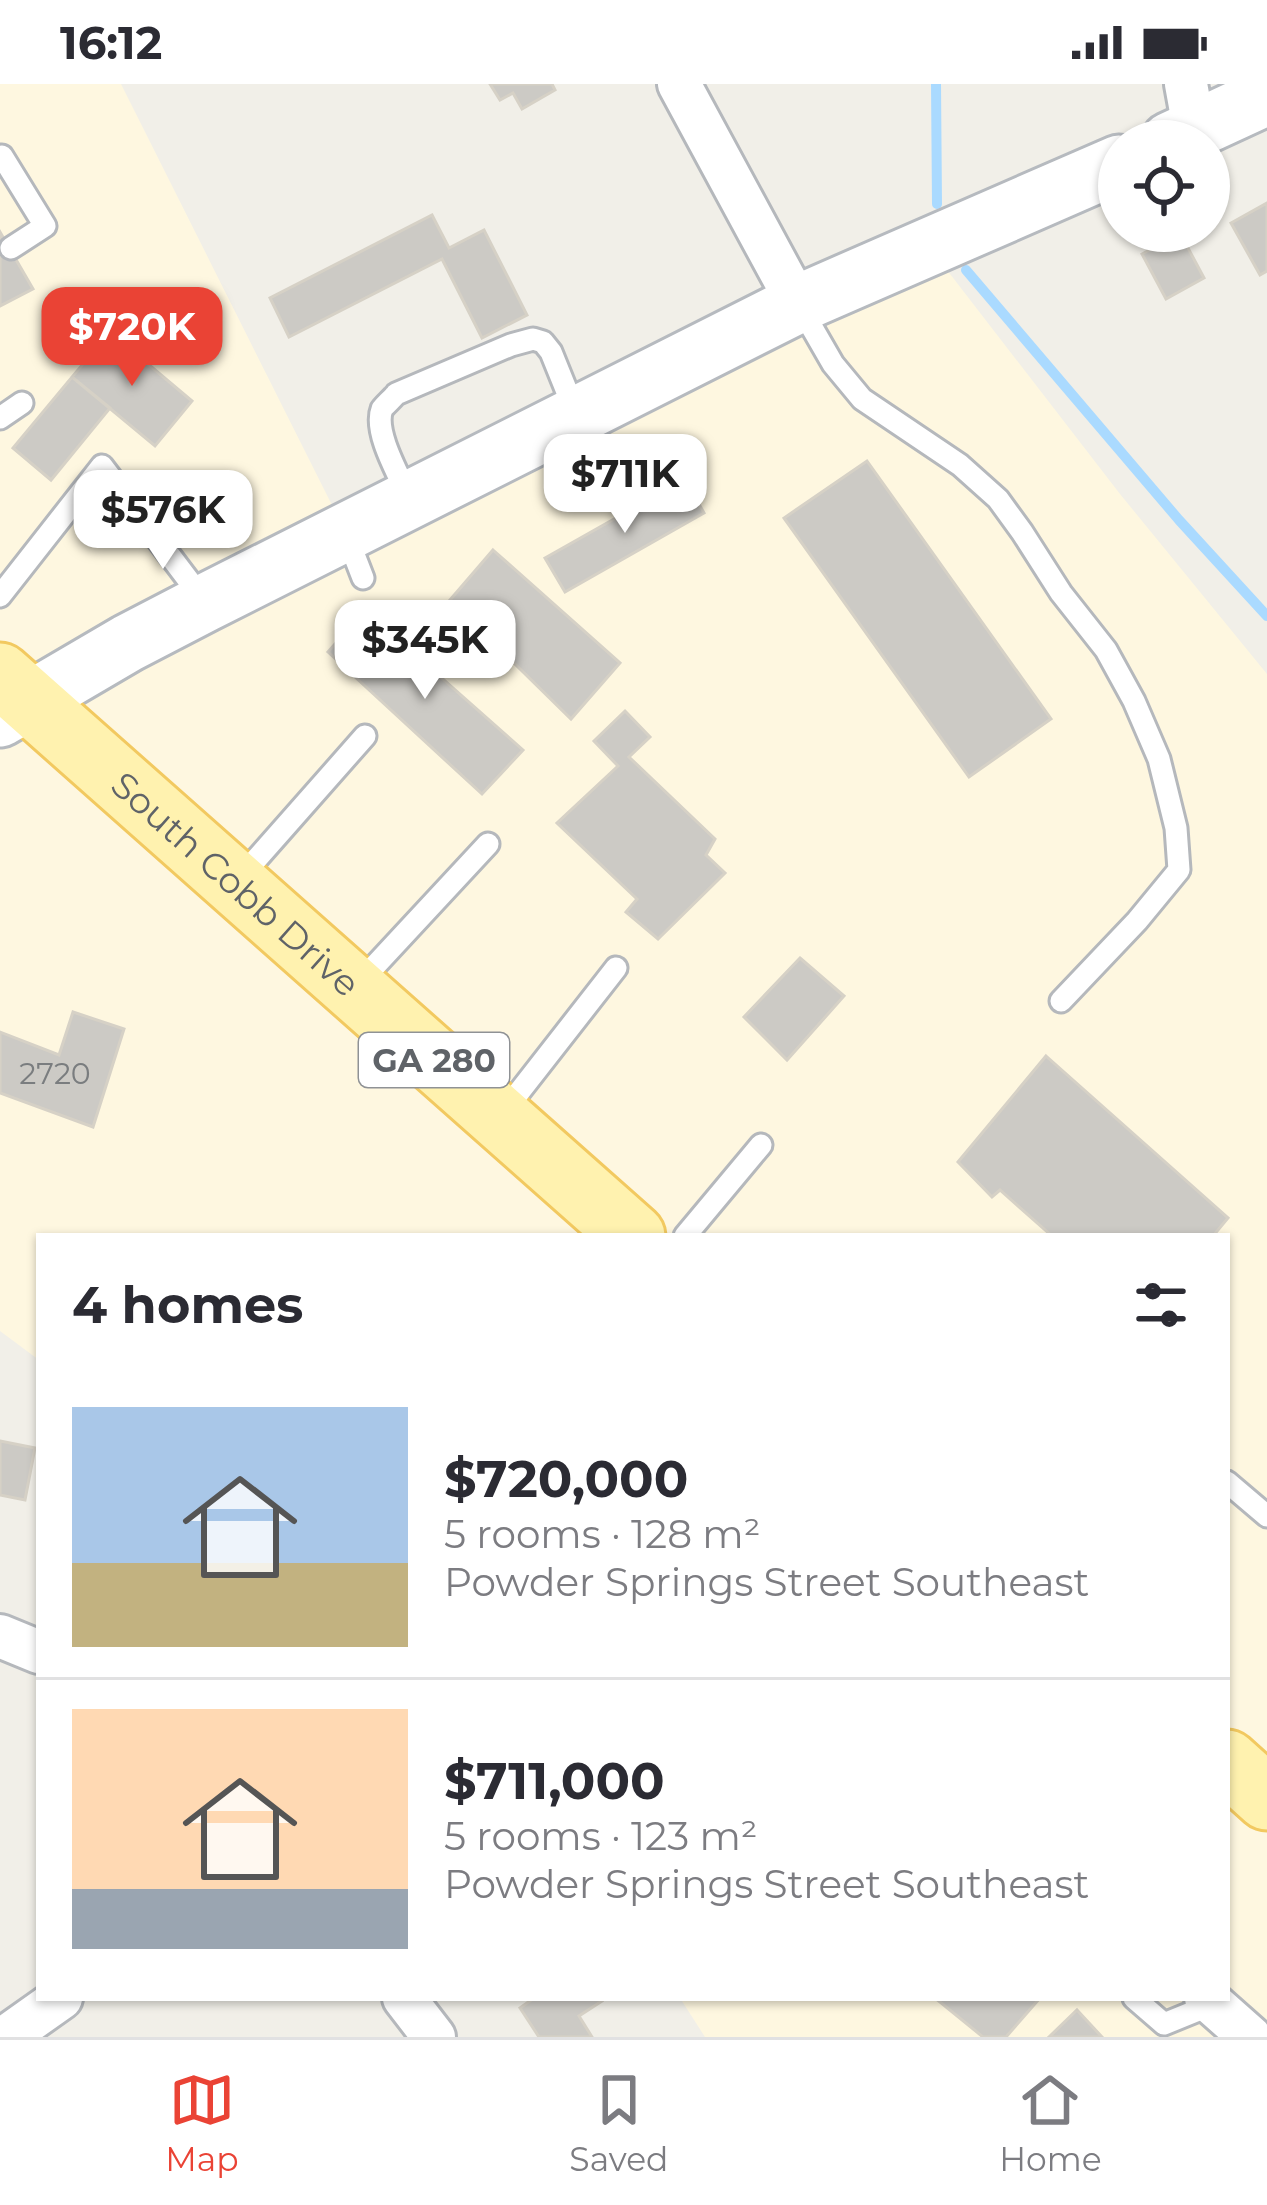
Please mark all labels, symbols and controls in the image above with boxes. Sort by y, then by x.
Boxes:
text: 16:12 [60,15,162,70]
map controls [1098,120,1230,252]
button: locate [1098,120,1230,252]
pin: $720K [48,287,216,389]
text: $720K [68,302,196,350]
pin: $711K [541,434,709,536]
text: $711K [571,449,679,497]
pin: $576K [79,470,247,572]
text: $576K [101,485,225,533]
pin: $345K [341,600,509,702]
text: $345K [362,615,488,663]
street label: South Cobb Drive [102,762,369,1006]
road number: GA 280 [359,1033,509,1087]
house number: 2720 [19,1055,91,1092]
icon: filters [1128,1272,1194,1338]
text: 4 homes [72,1274,303,1336]
text: $720,000 [444,1448,688,1510]
icon: home [168,1455,312,1599]
text: 5 rooms · 128 m² [444,1510,761,1558]
text: Powder Springs Street Southeast [444,1558,1089,1606]
text: $711,000 [444,1750,665,1812]
icon: home [168,1757,312,1901]
text: 5 rooms · 123 m² [444,1812,758,1860]
text: Powder Springs Street Southeast [444,1860,1089,1908]
tab: Map [165,2067,239,2179]
tab: Saved [569,2067,669,2179]
tab: Home [999,2067,1102,2179]

